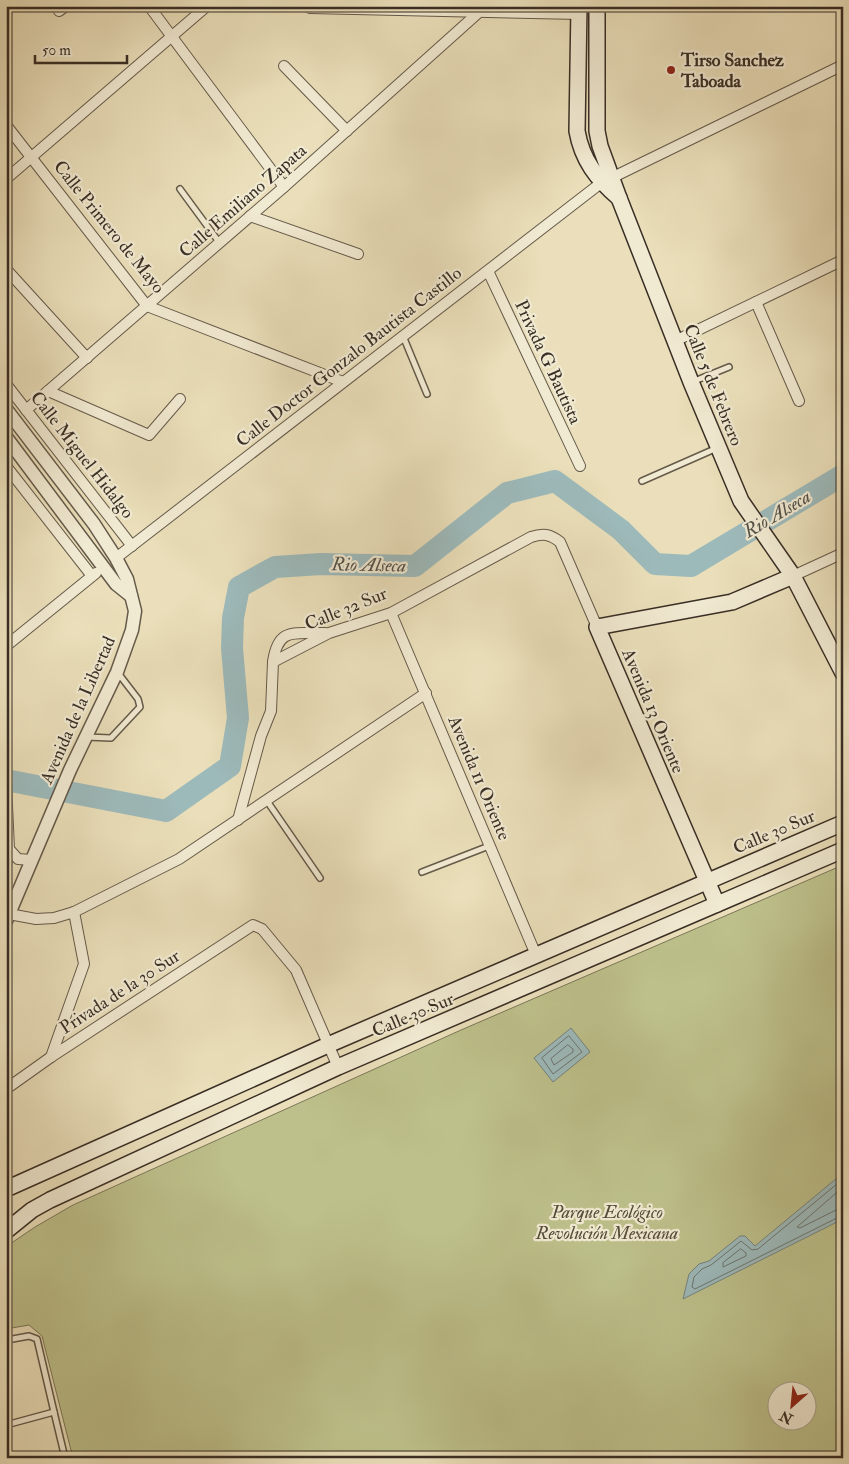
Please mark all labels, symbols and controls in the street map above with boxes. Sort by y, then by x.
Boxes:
scale bar [35,32,128,64]
text: 50 m [42,41,71,60]
place label: Tirso Sanchez Taboada [680,49,784,93]
marker: Tirso Sanchez Taboada [665,64,677,76]
street label: Calle Emiliano Zapata [174,139,312,263]
street label: Calle Primero de Mayo [48,156,170,298]
street label: Calle Doctor Gonzalo Bautista Castillo [232,262,467,452]
street label: Privada G Bautista [509,296,587,428]
street label: Calle 5 de Febrero [678,321,748,450]
street label: Calle Miguel Hidalgo [25,387,139,524]
water label: Rio Alseca [738,484,815,544]
water label: Rio Alseca [331,552,407,578]
street label: Calle 32 Sur [301,582,391,636]
street label: Avenida de la Libertad [35,633,121,788]
street label: Avenida 13 Oriente [616,644,690,777]
street label: Avenida 11 Oriente [442,711,516,844]
street label: Calle 30 Sur [730,804,819,860]
street label: Privada de la 30 Sur [56,944,185,1039]
street label: Calle 30 Sur [369,987,458,1043]
park label: Parque Ecológico Revolución Mexicana [535,1201,678,1245]
north arrow [766,1382,816,1432]
text: N [776,1407,797,1428]

